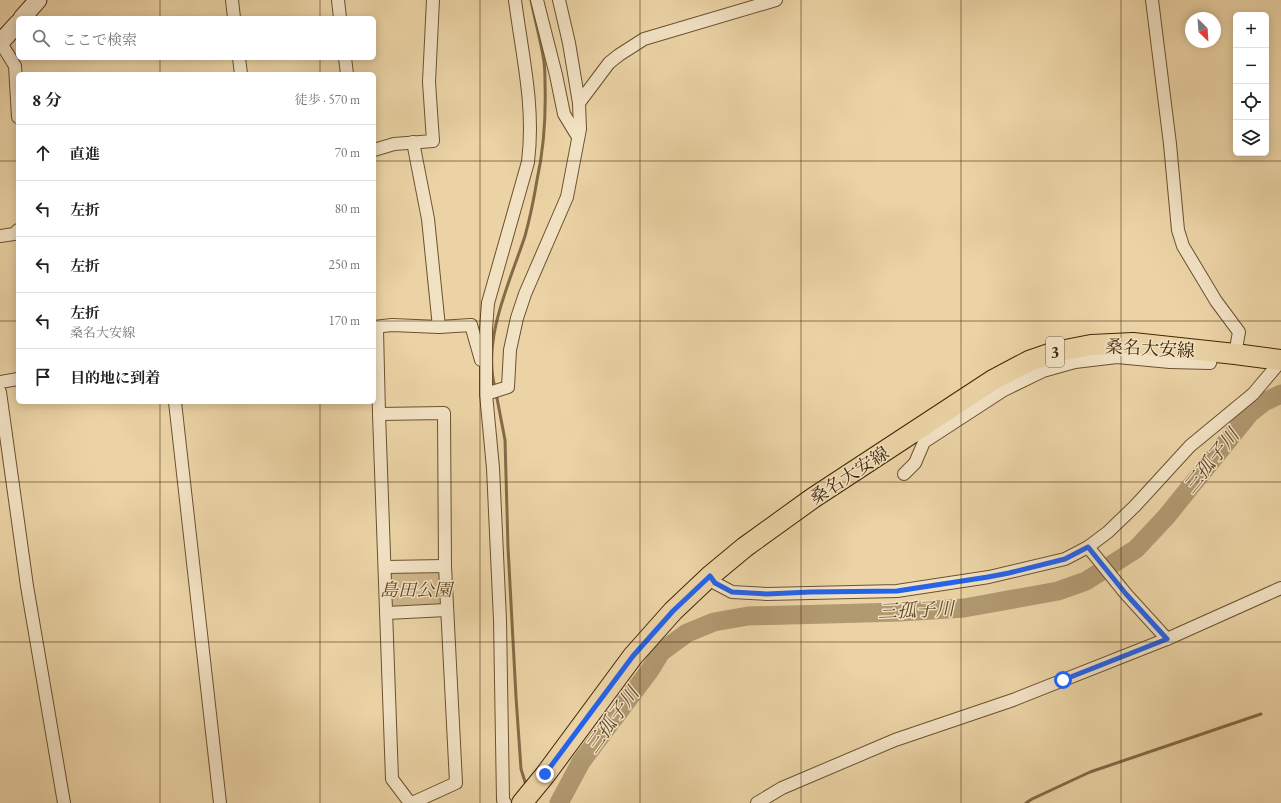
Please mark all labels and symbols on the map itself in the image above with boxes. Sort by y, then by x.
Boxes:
north arrow [1185,12,1221,48]
street label: 桑名大安線 [1104,334,1196,362]
road number: 3 [1046,337,1064,367]
water label: 三孤子川 [1177,422,1246,498]
street label: 桑名大安線 [805,441,893,509]
park label: 島田公園 [380,578,455,601]
water label: 三孤子川 [878,596,956,624]
route start [1054,671,1072,689]
water label: 三孤子川 [580,680,646,758]
route end [536,765,554,783]

